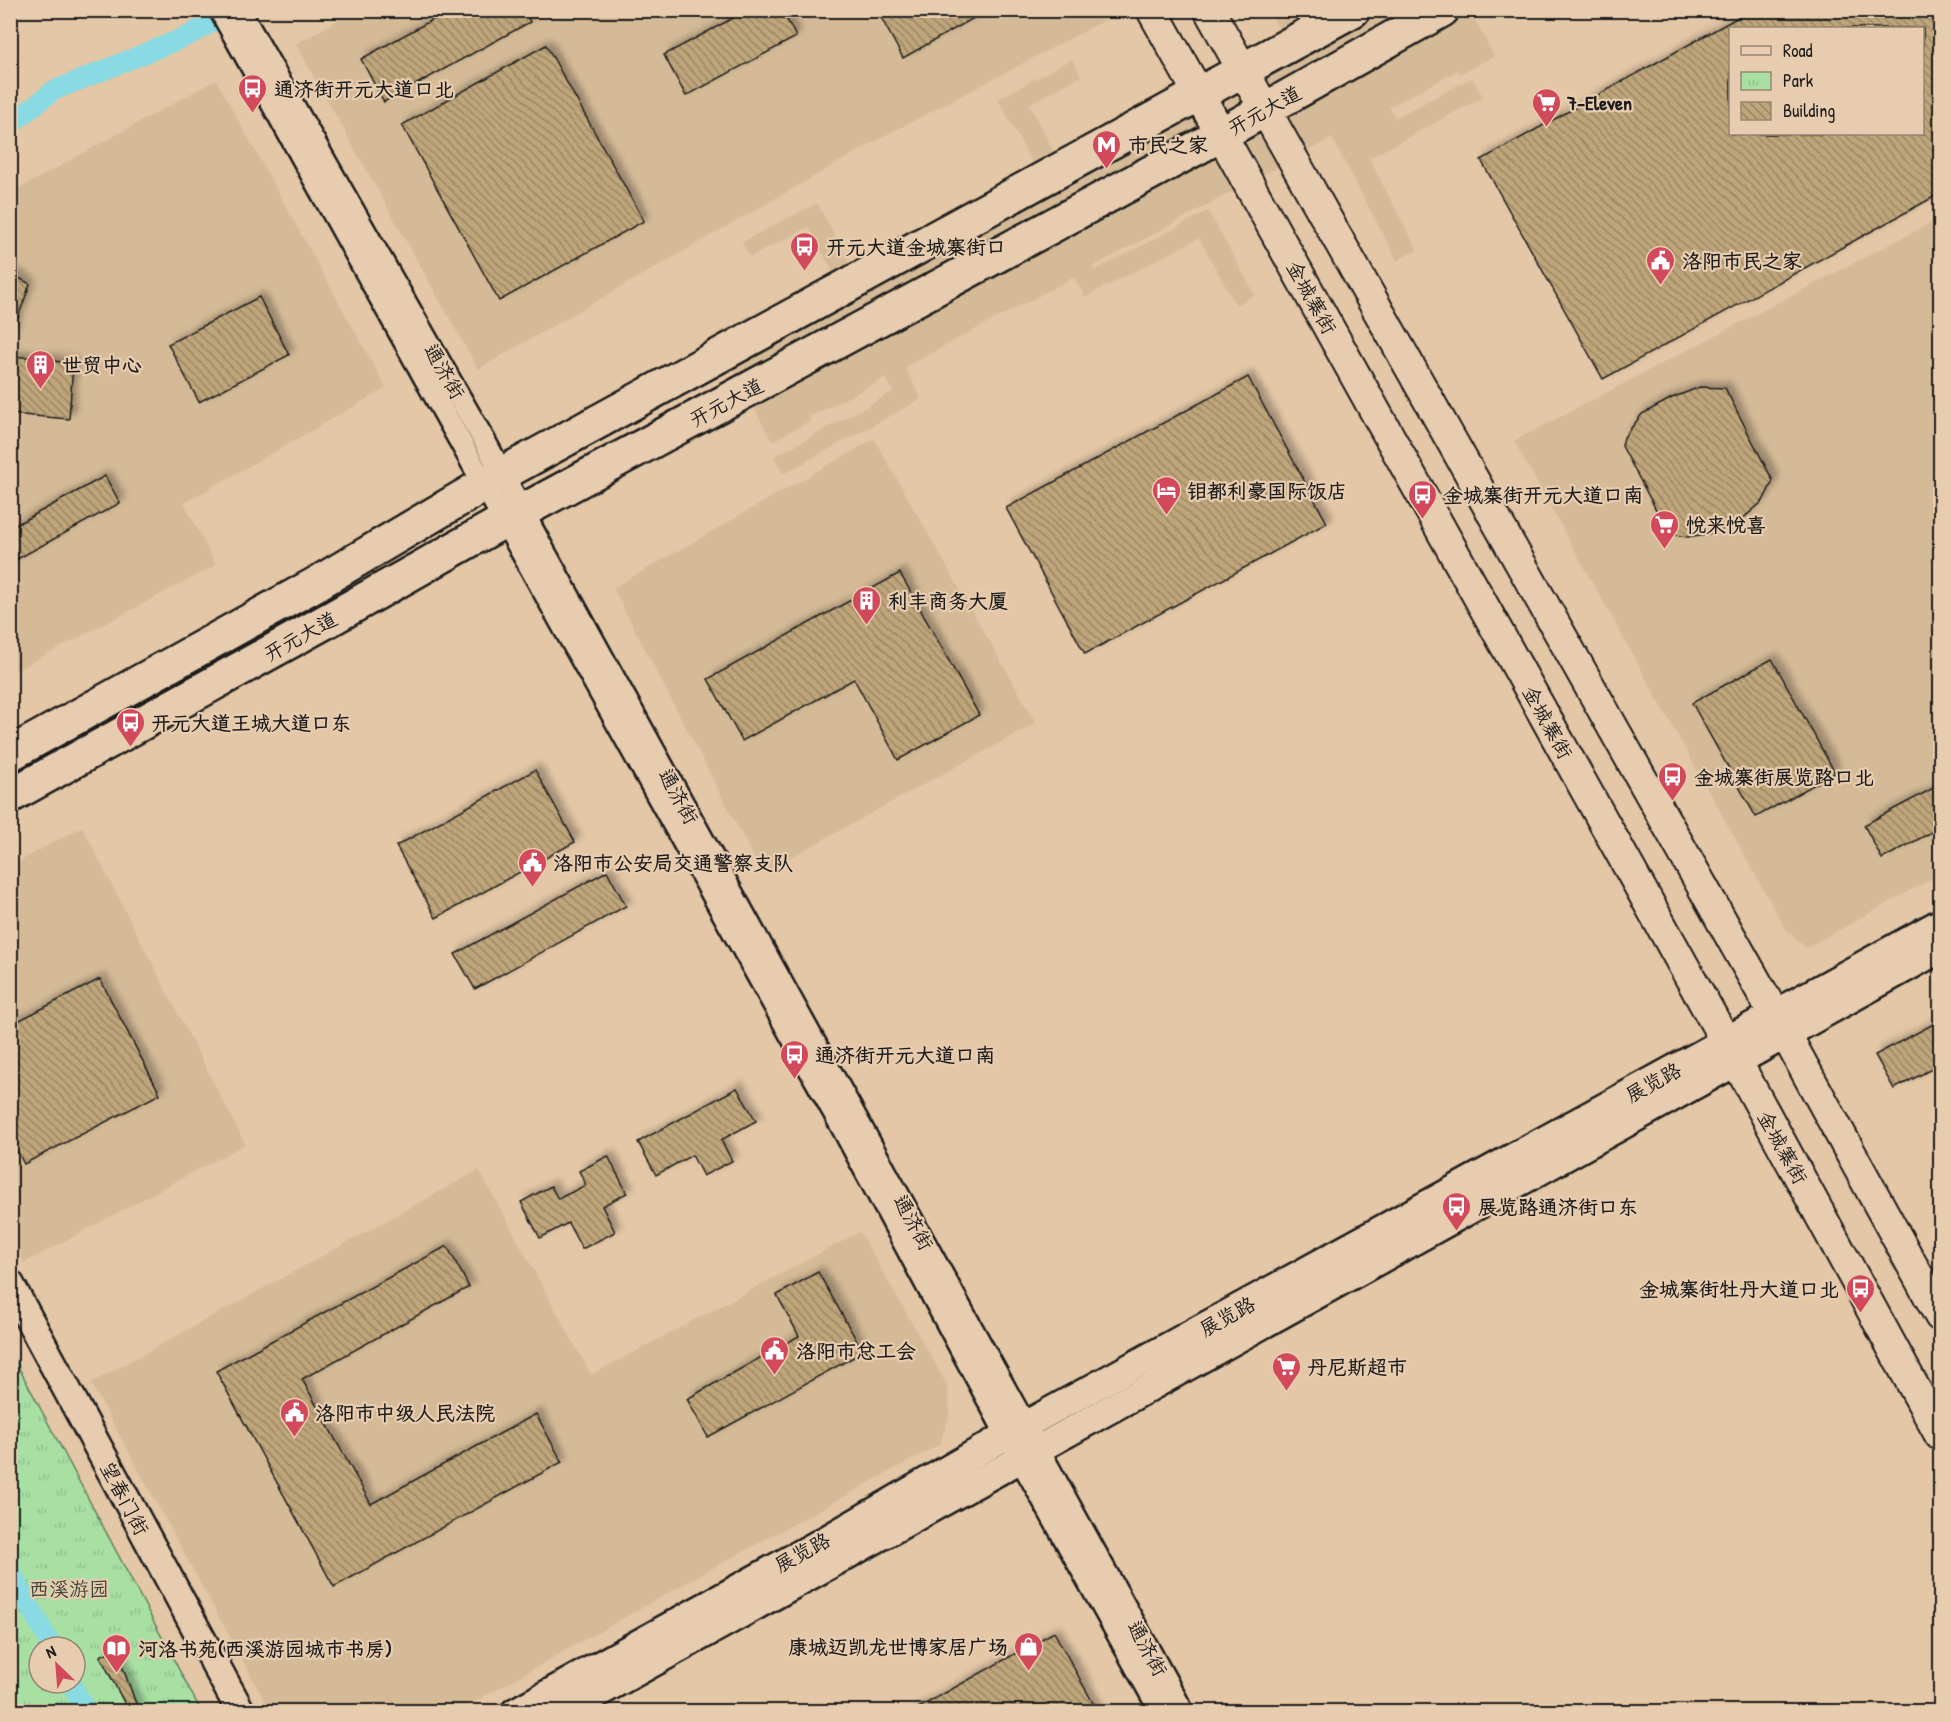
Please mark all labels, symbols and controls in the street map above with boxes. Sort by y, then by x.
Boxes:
legend [1729,27,1924,135]
text: Road [1783,38,1813,63]
text: Park [1783,68,1814,93]
bus stop icon: 通济街开元大道口北 [237,72,269,114]
place label: 通济街开元大道口北 [274,75,454,102]
street label: 开元大道 [1222,79,1306,141]
supermarket icon: 7-Eleven [1530,86,1562,128]
place label: 7-Eleven [1566,89,1632,116]
text: Building [1783,98,1835,123]
metro station icon: 市民之家 [1091,128,1123,170]
place label: 市民之家 [1128,131,1208,158]
bus stop icon: 开元大道金城寨街口 [789,230,821,272]
place label: 开元大道金城寨街口 [826,233,1006,260]
public building icon: 洛阳市民之家 [1645,244,1677,286]
place label: 洛阳市民之家 [1682,247,1802,274]
street label: 金城寨街 [1281,255,1343,339]
street label: 通济街 [418,338,472,404]
building icon: 世贸中心 [25,348,57,390]
place label: 世贸中心 [62,351,142,378]
street label: 开元大道 [684,371,768,433]
hotel icon: 钼都利豪国际饭店 [1150,474,1182,516]
place label: 钼都利豪国际饭店 [1187,477,1347,504]
bus stop icon: 金城寨街开元大道口南 [1406,478,1438,520]
place label: 金城寨街开元大道口南 [1443,481,1643,508]
supermarket icon: 悦来悦喜 [1649,508,1681,550]
place label: 悦来悦喜 [1686,511,1766,538]
building icon: 利丰商务大厦 [851,584,883,626]
place label: 利丰商务大厦 [888,587,1008,614]
street label: 开元大道 [258,605,342,667]
street label: 金城寨街 [1517,680,1579,764]
bus stop icon: 开元大道王城大道口东 [114,706,146,748]
place label: 开元大道王城大道口东 [151,709,351,736]
bus stop icon: 金城寨街展览路口北 [1657,760,1689,802]
street label: 通济街 [653,763,705,829]
place label: 金城寨街展览路口北 [1694,763,1874,790]
public building icon: 洛阳市公安局交通警察支队 [516,846,548,888]
place label: 洛阳市公安局交通警察支队 [553,849,793,876]
bus stop icon: 通济街开元大道口南 [778,1038,810,1080]
place label: 通济街开元大道口南 [815,1041,995,1068]
street label: 展览路 [1620,1055,1687,1108]
street label: 金城寨街 [1752,1105,1814,1189]
street label: 通济街 [888,1189,940,1255]
bus stop icon: 展览路通济街口东 [1441,1190,1473,1232]
place label: 展览路通济街口东 [1478,1193,1638,1220]
bus stop icon: 金城寨街牡丹大道口北 [1844,1272,1876,1314]
place label: 金城寨街牡丹大道口北 [1639,1275,1839,1302]
street label: 展览路 [1194,1289,1261,1342]
public building icon: 洛阳市总工会 [759,1334,791,1376]
place label: 洛阳市总工会 [796,1337,916,1364]
supermarket icon: 丹尼斯超市 [1270,1350,1302,1392]
place label: 丹尼斯超市 [1307,1353,1407,1380]
public building icon: 洛阳市中级人民法院 [278,1396,310,1438]
place label: 洛阳市中级人民法院 [315,1399,495,1426]
street label: 望春门街 [94,1456,156,1540]
street label: 展览路 [769,1525,836,1578]
park label: 西溪游园 [29,1575,109,1602]
street label: 通济街 [1122,1615,1174,1681]
shop icon: 康城迈凯龙世博家居广场 [1013,1630,1045,1672]
library icon: 河洛书苑(西溪游园城市书房) [101,1632,133,1674]
place label: 康城迈凯龙世博家居广场 [788,1633,1008,1660]
north arrow [27,1635,87,1695]
place label: 河洛书苑(西溪游园城市书房) [138,1635,392,1662]
text: N [42,1639,60,1663]

